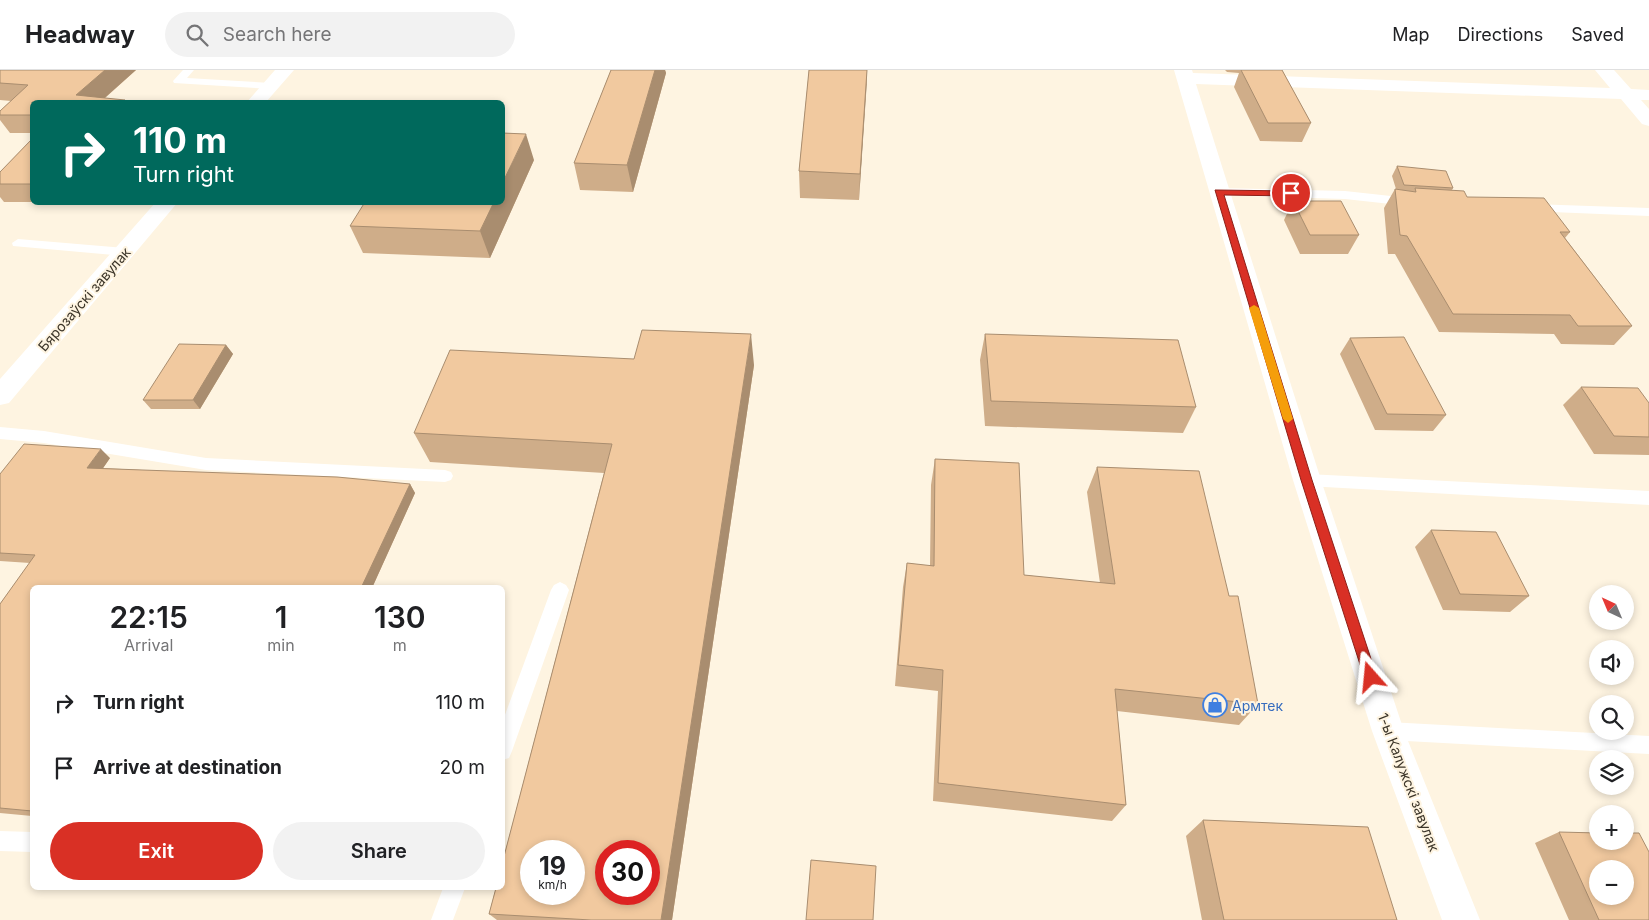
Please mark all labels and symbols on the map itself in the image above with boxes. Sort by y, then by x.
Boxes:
pin [1270,172,1312,214]
street label: Бярозаўскі завулак [34,243,134,354]
north arrow [1589,585,1634,630]
position arrow [1344,650,1396,702]
shop icon: Армтек [1202,692,1228,718]
place label: Армтек [1232,697,1283,714]
street label: 1-ы Калужскі завулак [1375,710,1443,854]
speed limit sign: 30 [595,840,660,905]

